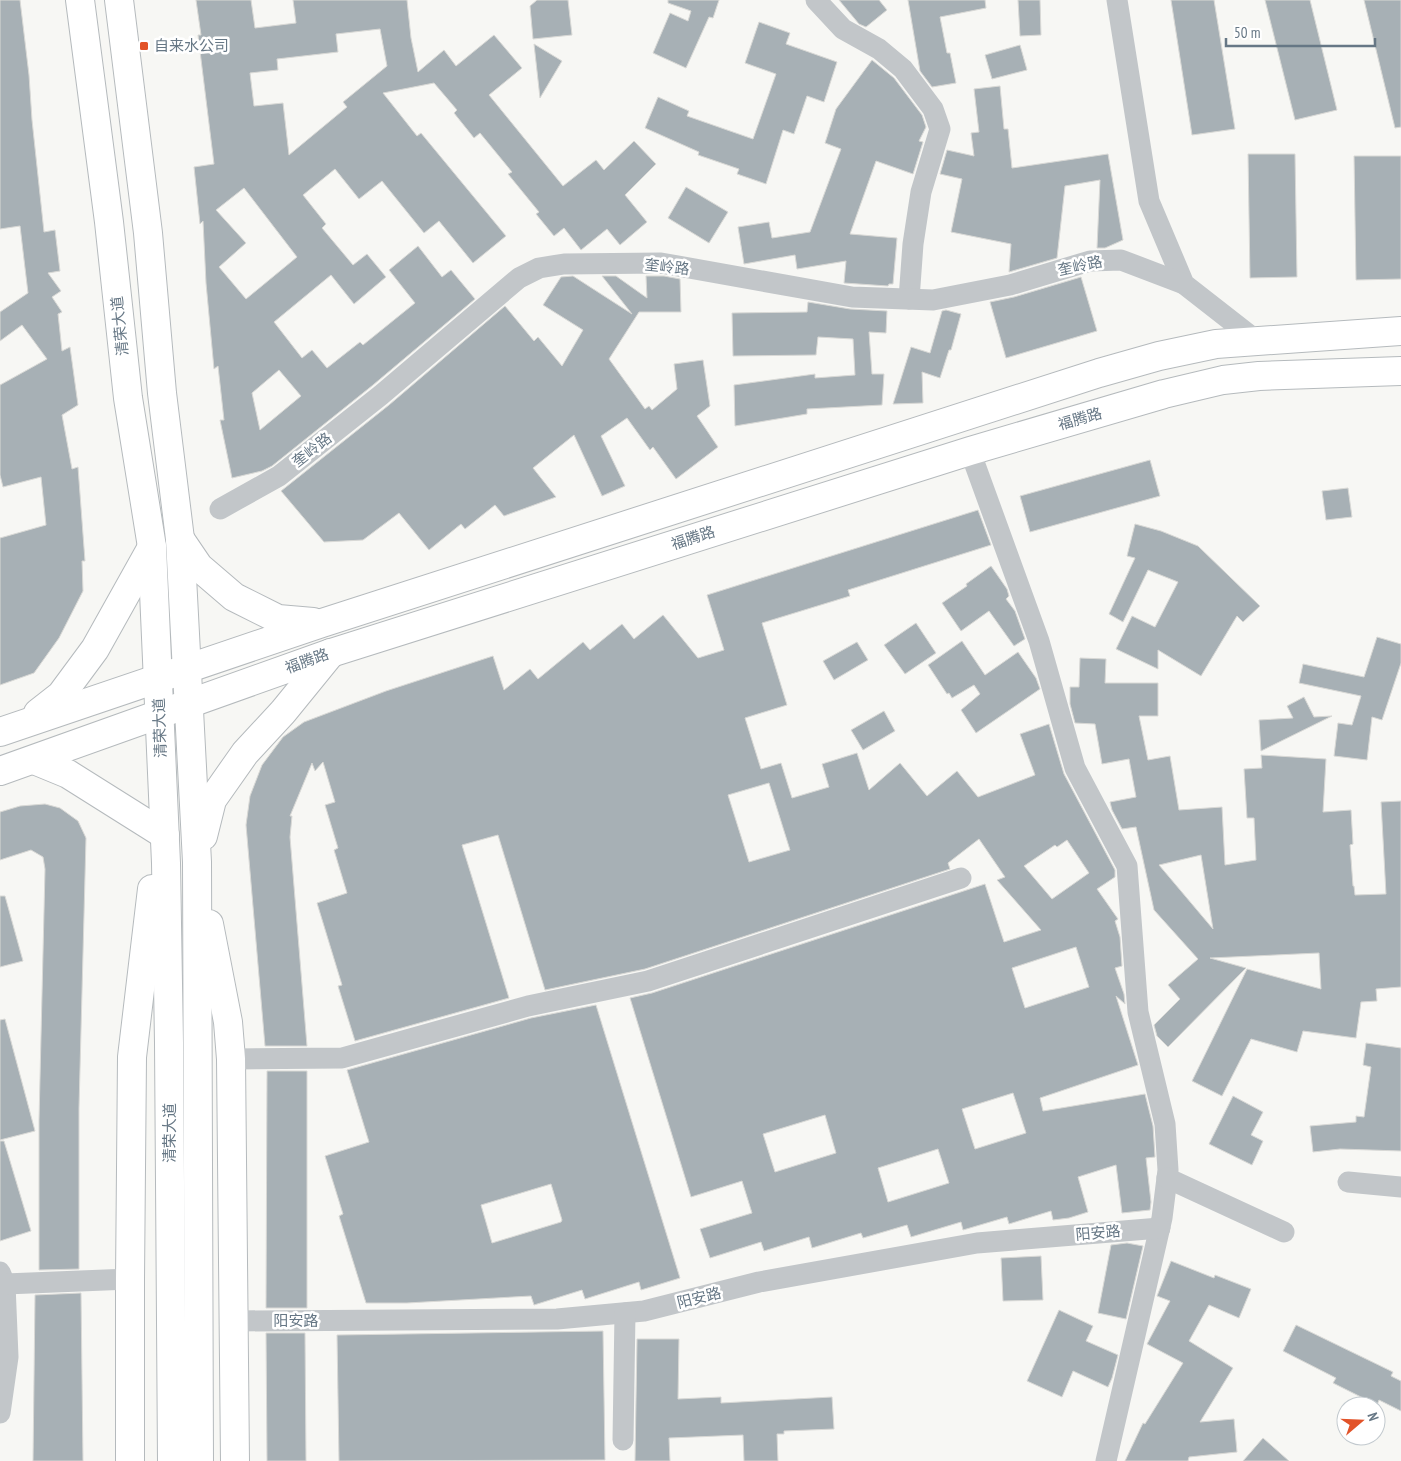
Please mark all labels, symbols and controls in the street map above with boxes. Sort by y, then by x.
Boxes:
scale bar [1226,15,1375,47]
text: 50 m [1234,23,1260,42]
place label: 自来水公司 [154,36,229,55]
marker: 自来水公司 [138,40,150,52]
street label: 奎岭路 [1056,252,1104,279]
street label: 奎岭路 [644,255,690,278]
street label: 清荣大道 [107,295,132,357]
street label: 福腾路 [1056,403,1104,434]
street label: 奎岭路 [288,428,335,471]
street label: 福腾路 [669,522,717,554]
street label: 福腾路 [282,644,331,677]
street label: 清荣大道 [149,698,170,758]
street label: 清荣大道 [160,1103,179,1163]
street label: 阳安路 [1075,1221,1121,1244]
street label: 阳安路 [675,1283,723,1312]
street label: 阳安路 [273,1311,319,1330]
north arrow [1336,1396,1386,1446]
text: N [1364,1410,1383,1423]

